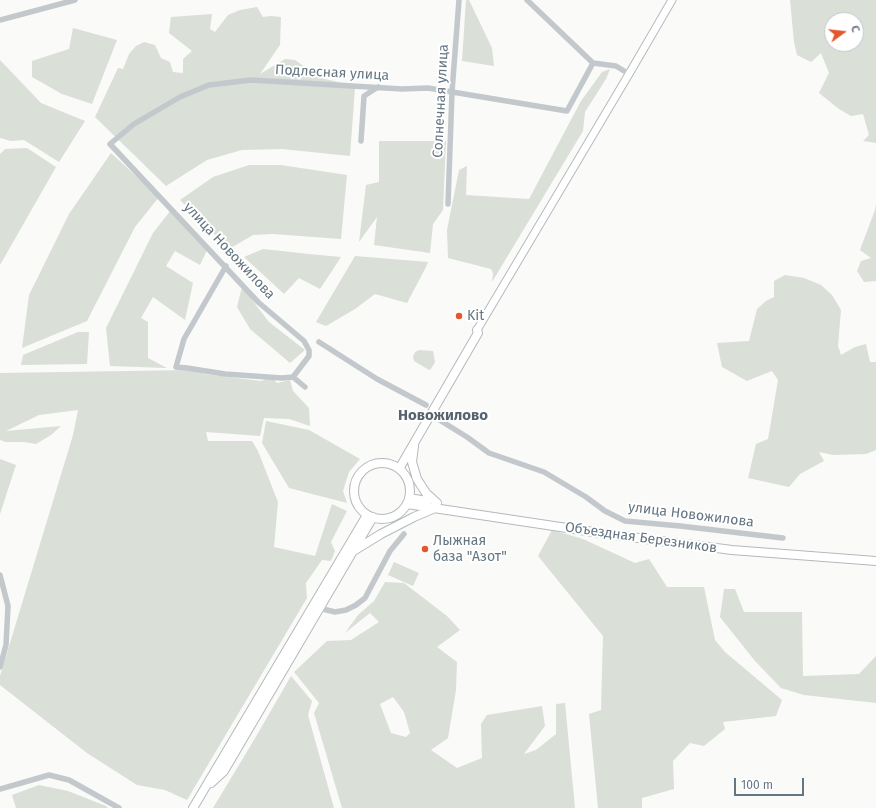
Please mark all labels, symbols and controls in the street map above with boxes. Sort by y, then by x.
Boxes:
north arrow [824,12,864,52]
text: С [848,24,862,34]
street label: Солнечная улица [430,44,452,158]
street label: Подлесная улица [275,62,389,84]
street label: улица Новожилова [180,199,278,303]
place label: Kit [467,308,484,324]
marker: Kit [454,311,464,321]
district label: Новожилово [398,407,488,425]
street label: улица Новожилова [627,499,755,531]
street label: Объездная Березников [564,519,718,557]
place label: Лыжная база "Азот" [433,533,507,566]
marker: Лыжная база "Азот" [420,544,430,554]
scale bar [736,770,806,796]
text: 100 m [741,778,773,792]

